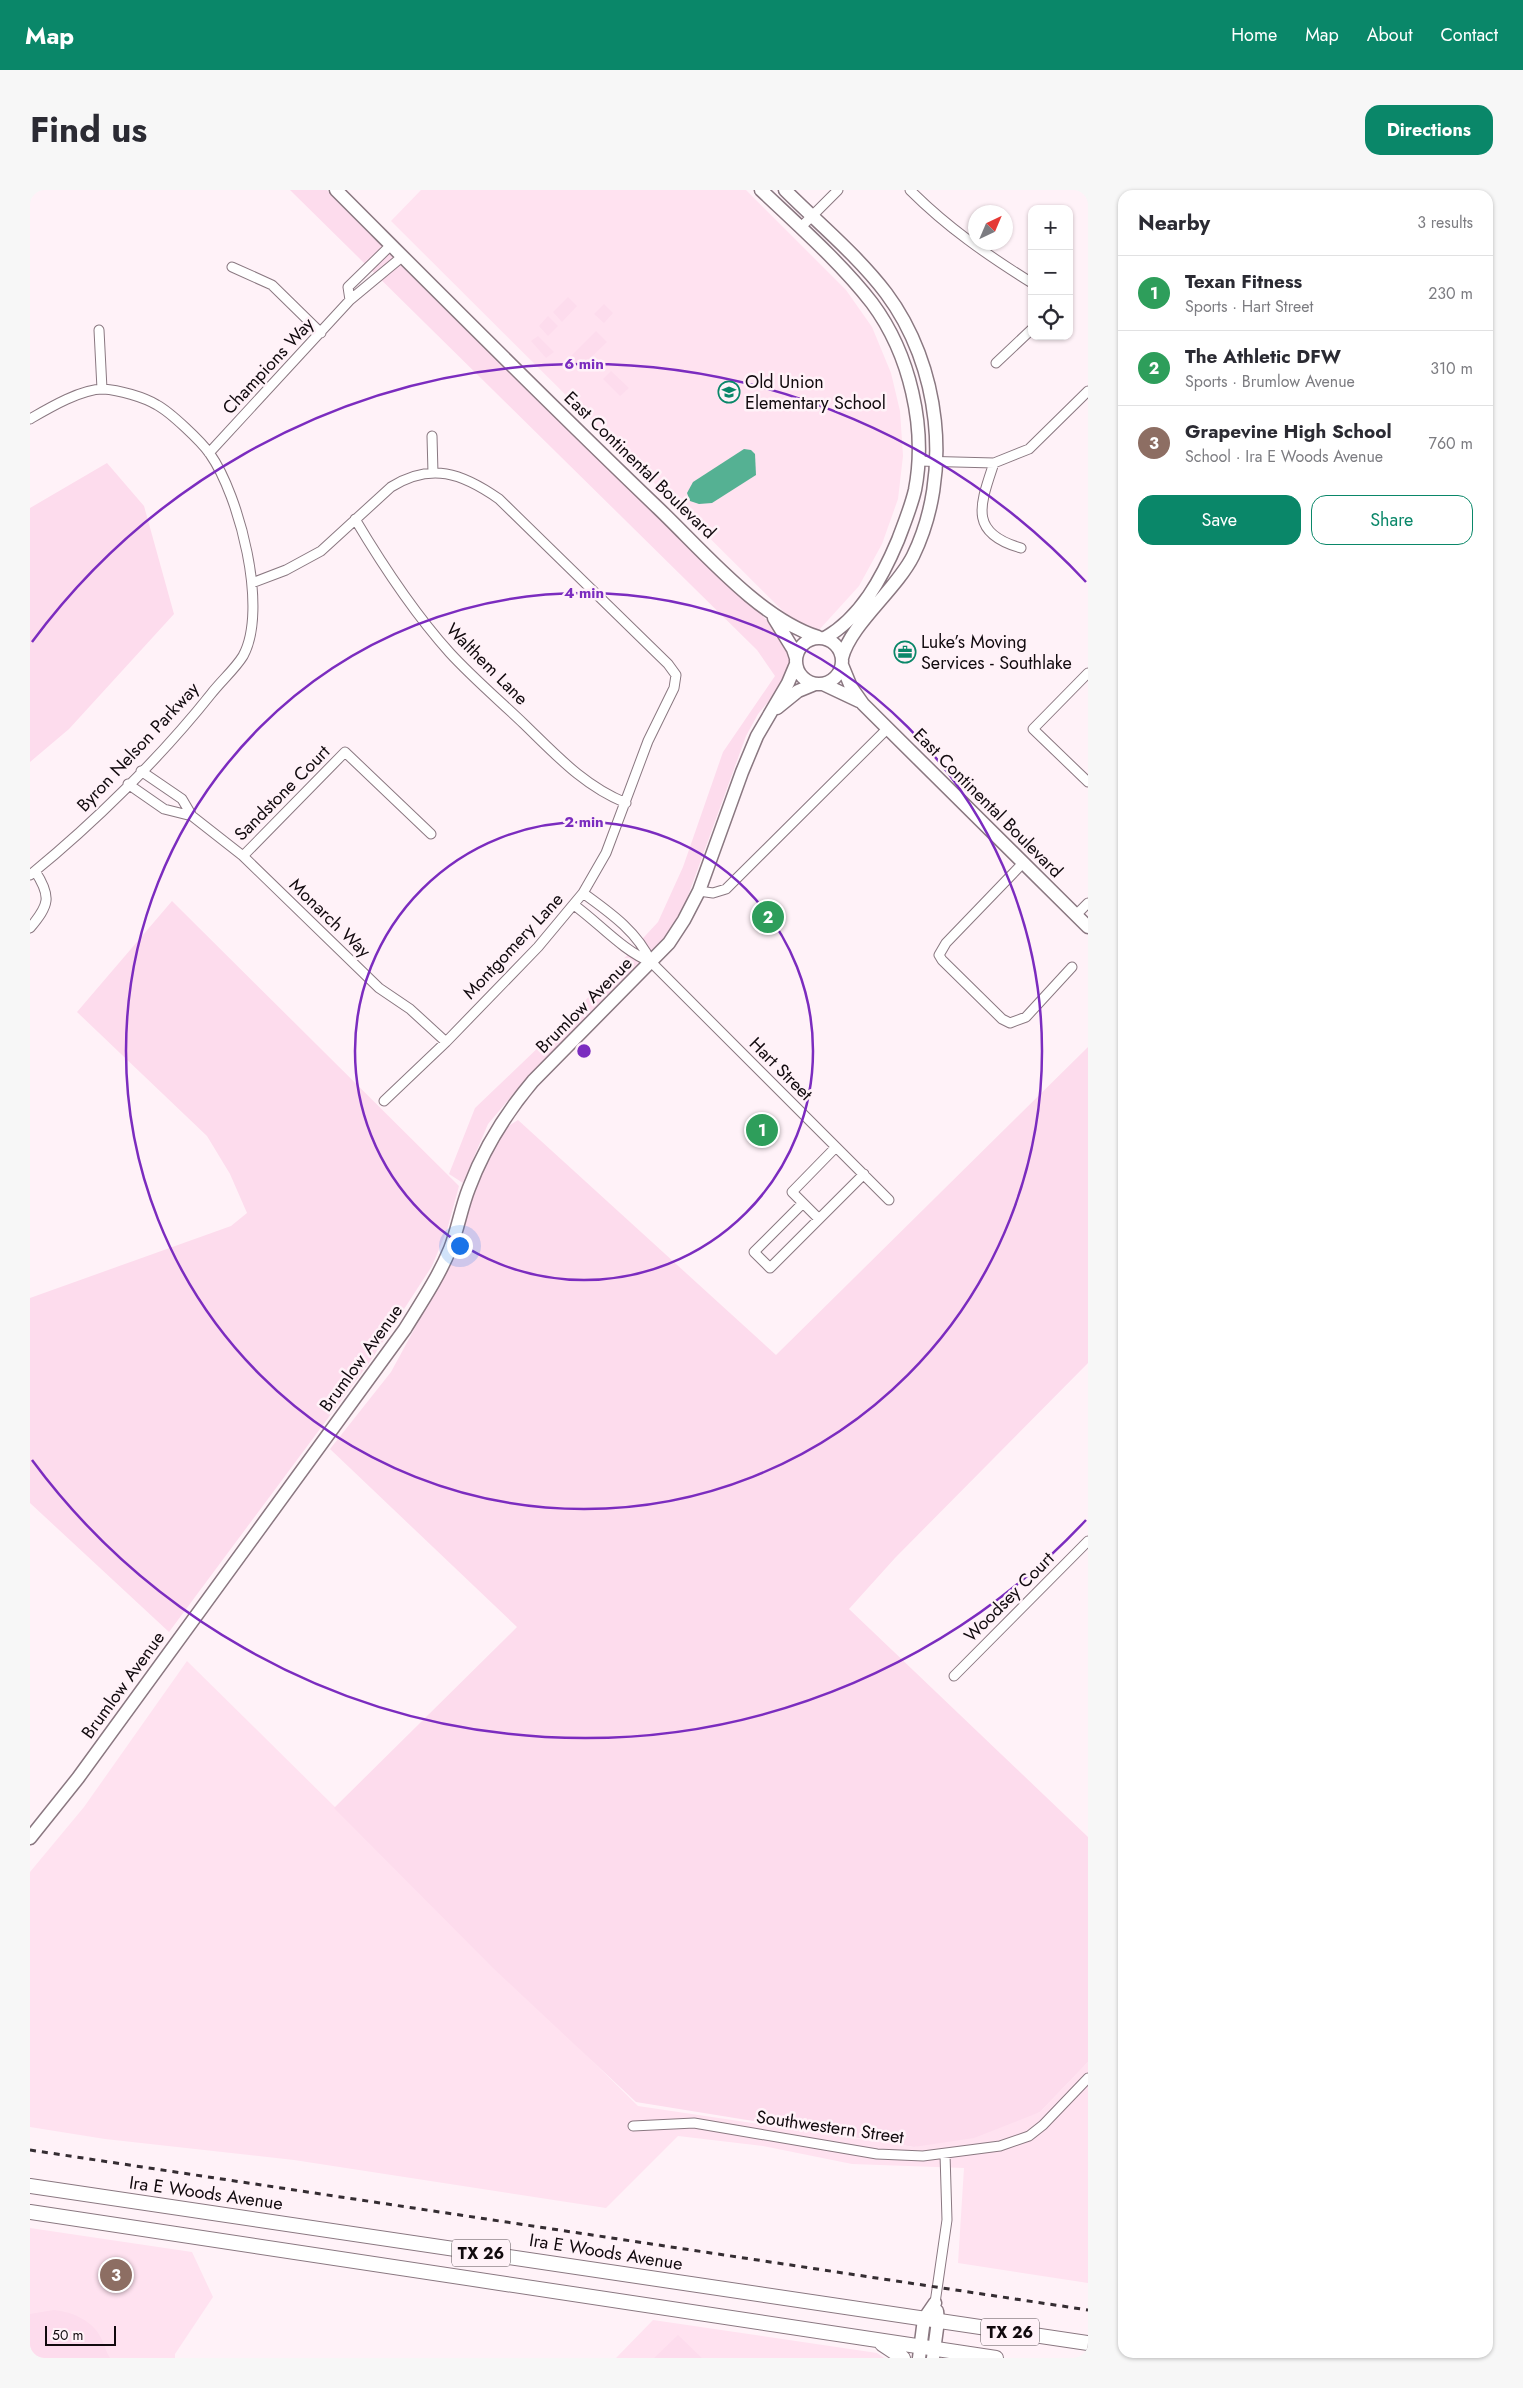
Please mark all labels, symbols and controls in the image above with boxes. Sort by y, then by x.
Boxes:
text: Map [25,18,74,53]
text: Home [1231,22,1277,48]
text: Map [1305,22,1339,48]
text: About [1367,22,1412,48]
text: Contact [1440,22,1498,48]
text: Find us [30,105,147,155]
button: Directions [1365,105,1493,155]
north arrow [968,205,1013,250]
map controls [1028,205,1073,340]
button: + [1028,205,1073,250]
text: Nearby [1138,208,1210,238]
text: 3 results [1417,211,1473,234]
button: − [1028,250,1073,295]
text: Texan Fitness [1185,268,1302,295]
text: 1 [1150,282,1158,305]
text: 230 m [1428,282,1473,305]
button: locate [1028,295,1073,340]
text: Sports · Hart Street [1185,295,1313,318]
street label: Champions Way [216,312,320,420]
text: The Athletic DFW [1185,343,1341,370]
text: 6 min [564,353,604,375]
text: 2 [1149,357,1159,380]
text: 310 m [1430,357,1473,380]
place label: Old Union Elementary School [745,369,886,416]
text: Sports · Brumlow Avenue [1185,370,1355,393]
school or university icon: Old Union Elementary School [717,380,741,404]
street label: East Continental Boulevard [558,385,722,545]
text: Grapevine High School [1185,418,1392,445]
text: 3 [1149,432,1159,455]
text: 760 m [1429,432,1473,455]
text: School · Ira E Woods Avenue [1185,445,1383,468]
button: Save [1138,495,1301,545]
button: Share [1311,495,1473,545]
text: 4 min [564,582,604,604]
street label: Walthem Lane [440,617,534,711]
place label: Luke’s Moving Services - Southlake [921,629,1072,676]
office icon: Luke’s Moving Services - Southlake [893,640,917,664]
street label: Byron Nelson Parkway [71,676,205,818]
street label: East Continental Boulevard [907,722,1069,884]
street label: Sandstone Court [228,739,336,847]
text: 2 min [564,811,604,833]
street label: Monarch Way [283,872,377,964]
street label: Montgomery Lane [457,887,569,1005]
pin: 2 [752,898,784,936]
street label: Brumlow Avenue [530,951,638,1059]
street label: Hart Street [743,1031,819,1107]
centre of rings [575,1042,593,1060]
pin: 1 [746,1111,778,1149]
your location [447,1233,473,1259]
street label: Brumlow Avenue [313,1299,409,1417]
street label: Woodsey Court [958,1546,1060,1648]
street label: Brumlow Avenue [75,1626,171,1744]
street label: Southwestern Street [754,2104,906,2150]
street label: Ira E Woods Avenue [127,2169,285,2217]
street label: Ira E Woods Avenue [527,2227,685,2277]
road number: TX 26 [452,2240,510,2266]
pin: 3 [100,2256,132,2294]
road number: TX 26 [981,2318,1039,2346]
scale bar [45,2323,116,2346]
text: 50 m [52,2325,83,2345]

